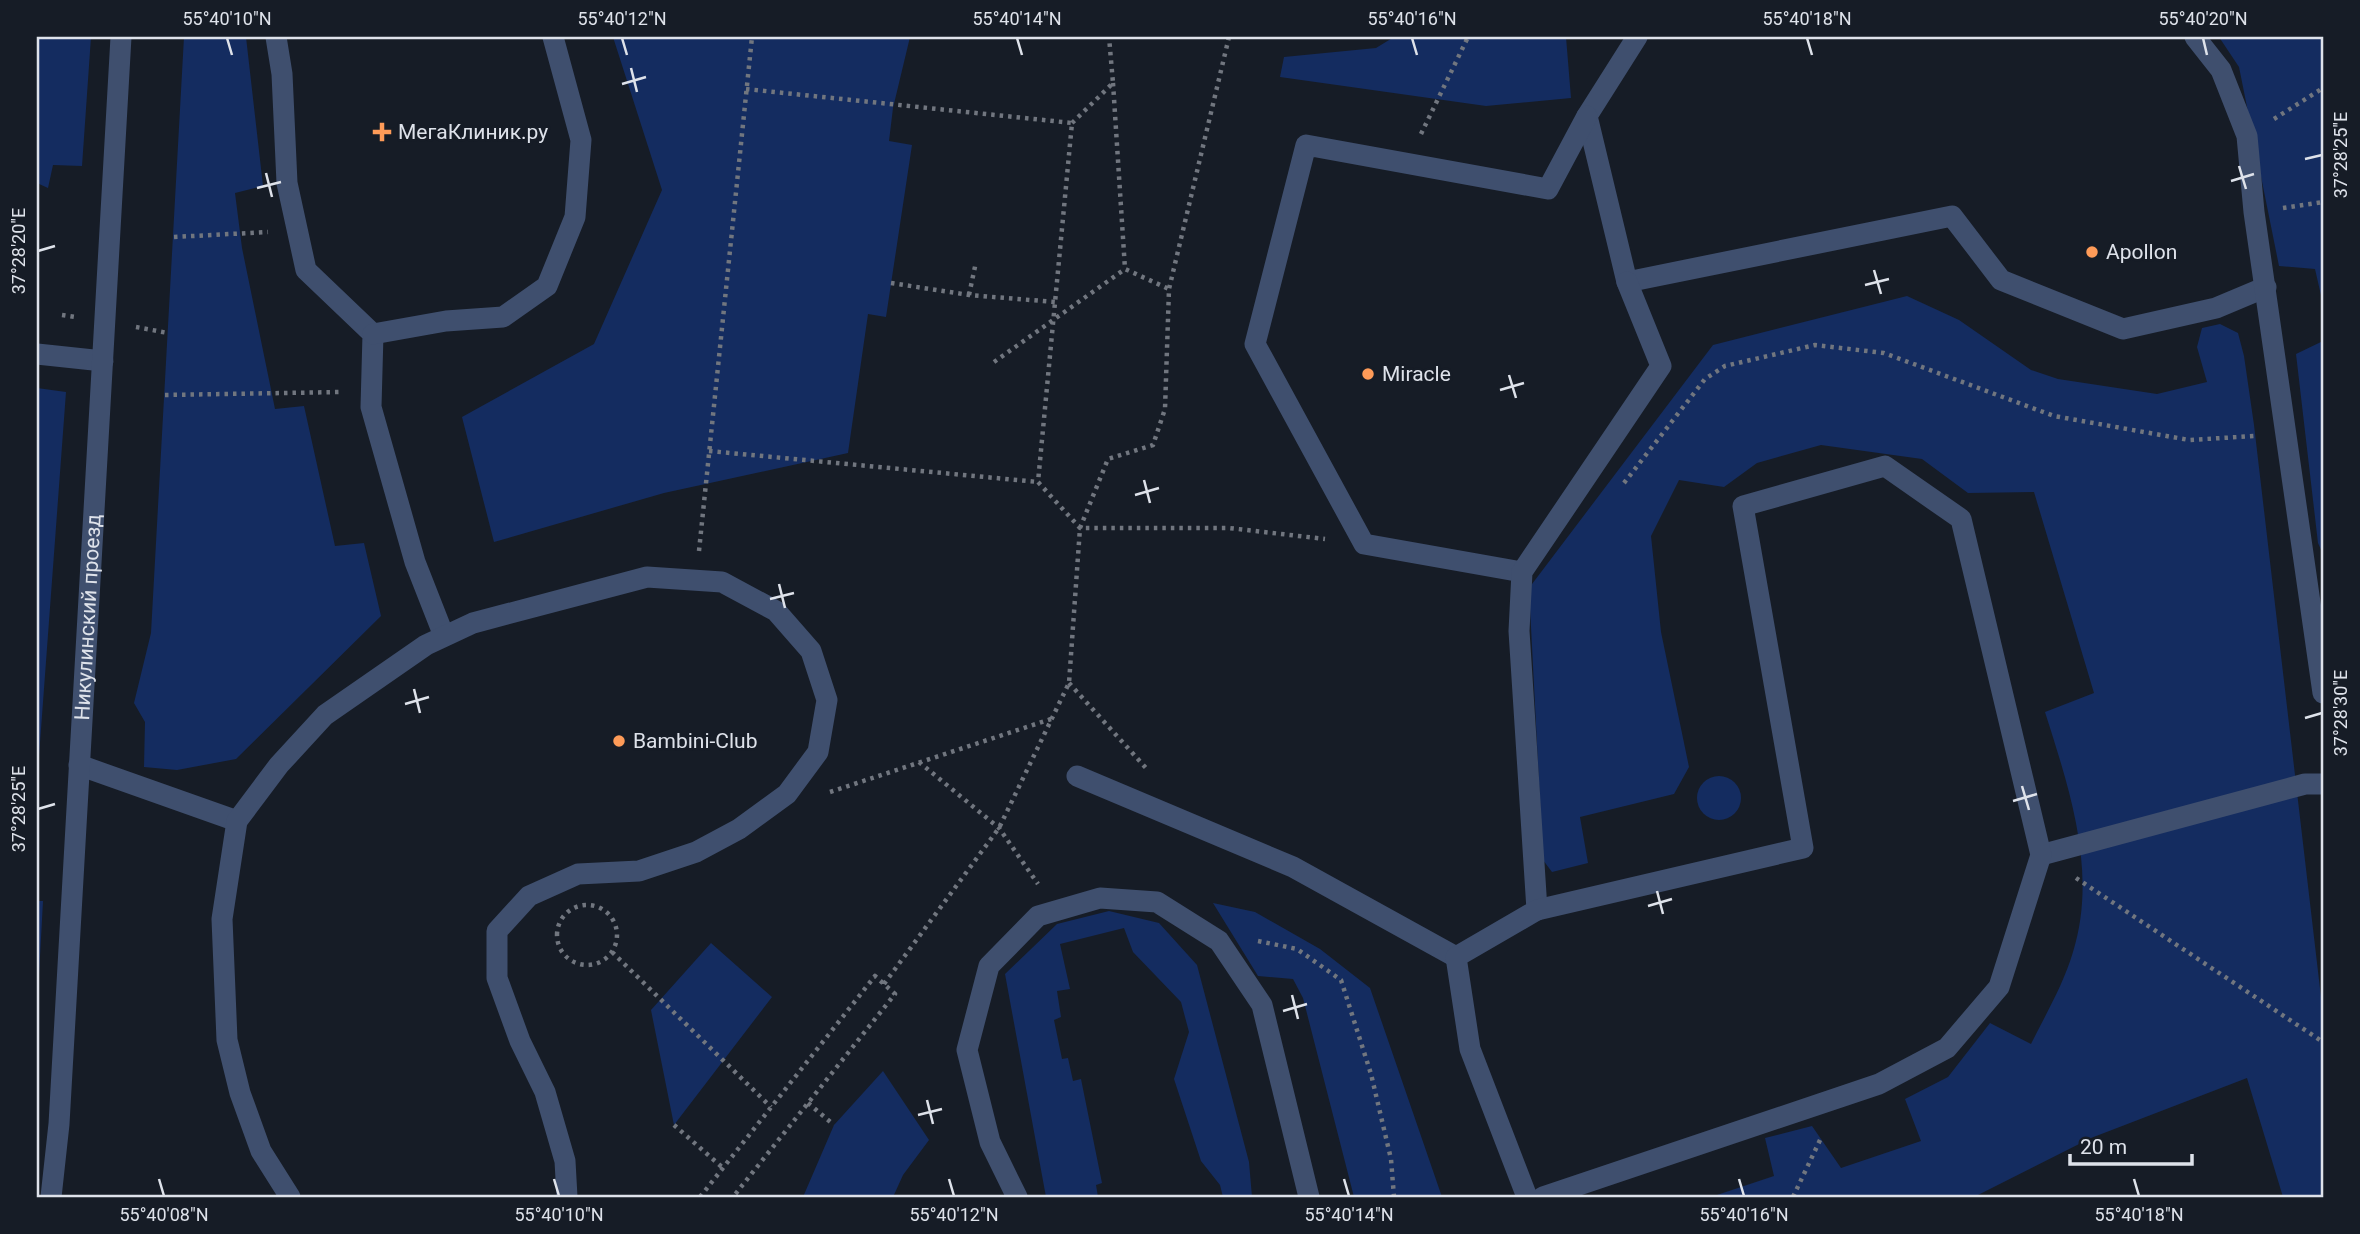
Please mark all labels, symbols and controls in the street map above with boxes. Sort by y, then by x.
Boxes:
text: 55°40'10"N [182,8,272,29]
text: 55°40'12"N [577,8,667,29]
text: 55°40'14"N [972,8,1062,29]
text: 55°40'16"N [1367,8,1457,29]
text: 55°40'18"N [1762,8,1852,29]
text: 55°40'20"N [2158,8,2248,29]
text: 37°28'25"E [2330,112,2351,198]
place label: МегаКлиник.ру [398,120,548,144]
marker: МегаКлиник.ру [372,122,392,142]
text: 37°28'20"E [8,208,29,294]
place label: Apollon [2106,240,2177,264]
marker: Apollon [2084,244,2100,260]
place label: Miracle [1382,362,1451,386]
marker: Miracle [1360,366,1376,382]
street label: Никулинский проезд [70,513,106,721]
text: 37°28'30"E [2330,670,2351,756]
place label: Bambini-Club [633,729,757,753]
marker: Bambini-Club [611,733,627,749]
text: 37°28'25"E [8,766,29,852]
scale bar [2070,1122,2192,1166]
text: 20 m [2080,1135,2127,1159]
text: 55°40'08"N [119,1204,209,1225]
text: 55°40'10"N [514,1204,604,1225]
text: 55°40'12"N [909,1204,999,1225]
text: 55°40'14"N [1304,1204,1394,1225]
text: 55°40'16"N [1699,1204,1789,1225]
text: 55°40'18"N [2094,1204,2184,1225]

